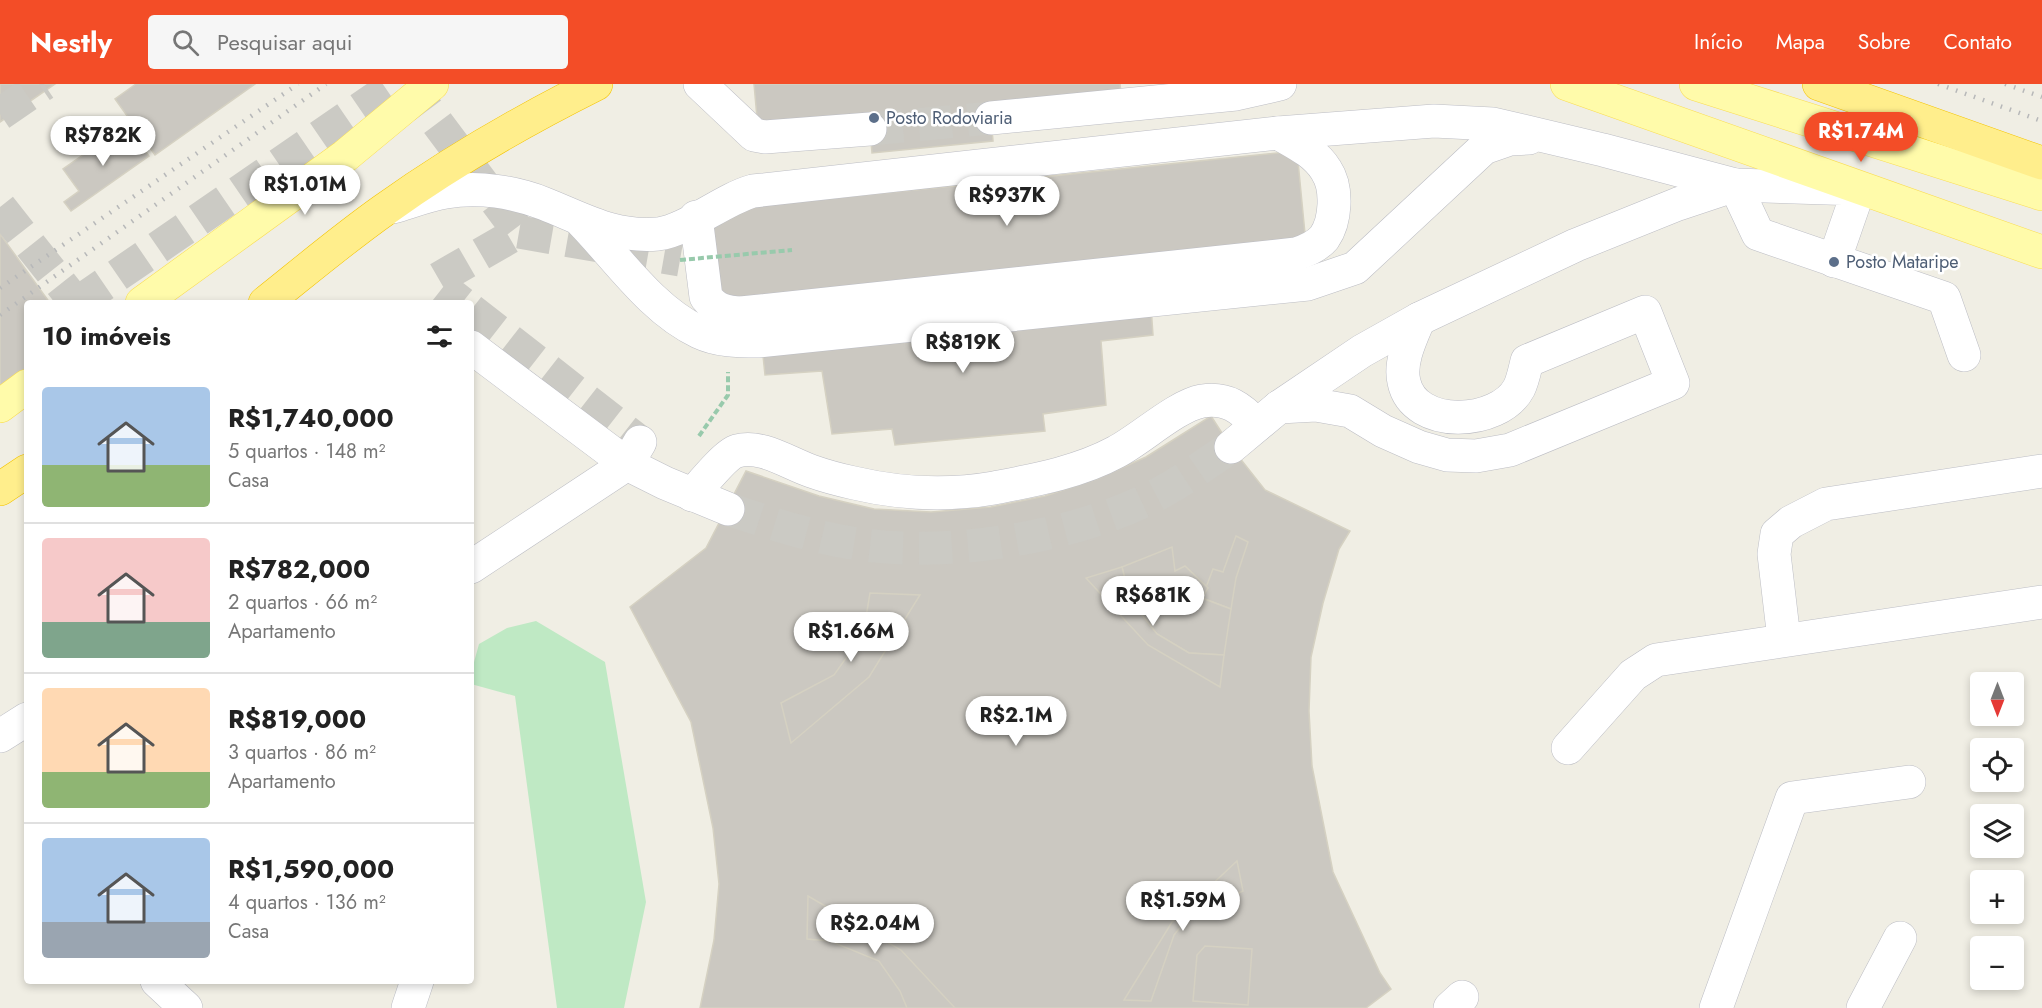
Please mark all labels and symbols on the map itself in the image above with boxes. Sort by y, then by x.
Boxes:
place label: Posto Rodoviaria [886,105,1012,131]
marker: Posto Rodoviaria [867,111,881,125]
pin: R$1.74M [1806,112,1916,163]
pin: R$782K [54,116,152,167]
pin: R$1.01M [250,165,360,216]
pin: R$937K [958,176,1056,227]
place label: Posto Mataripe [1846,249,1959,275]
marker: Posto Mataripe [1827,255,1841,269]
pin: R$819K [914,323,1012,374]
pin: R$681K [1104,576,1202,627]
pin: R$1.66M [796,612,906,663]
north arrow [1970,672,2024,726]
pin: R$2.1M [967,696,1065,747]
pin: R$1.59M [1128,881,1238,932]
pin: R$2.04M [820,904,930,955]

